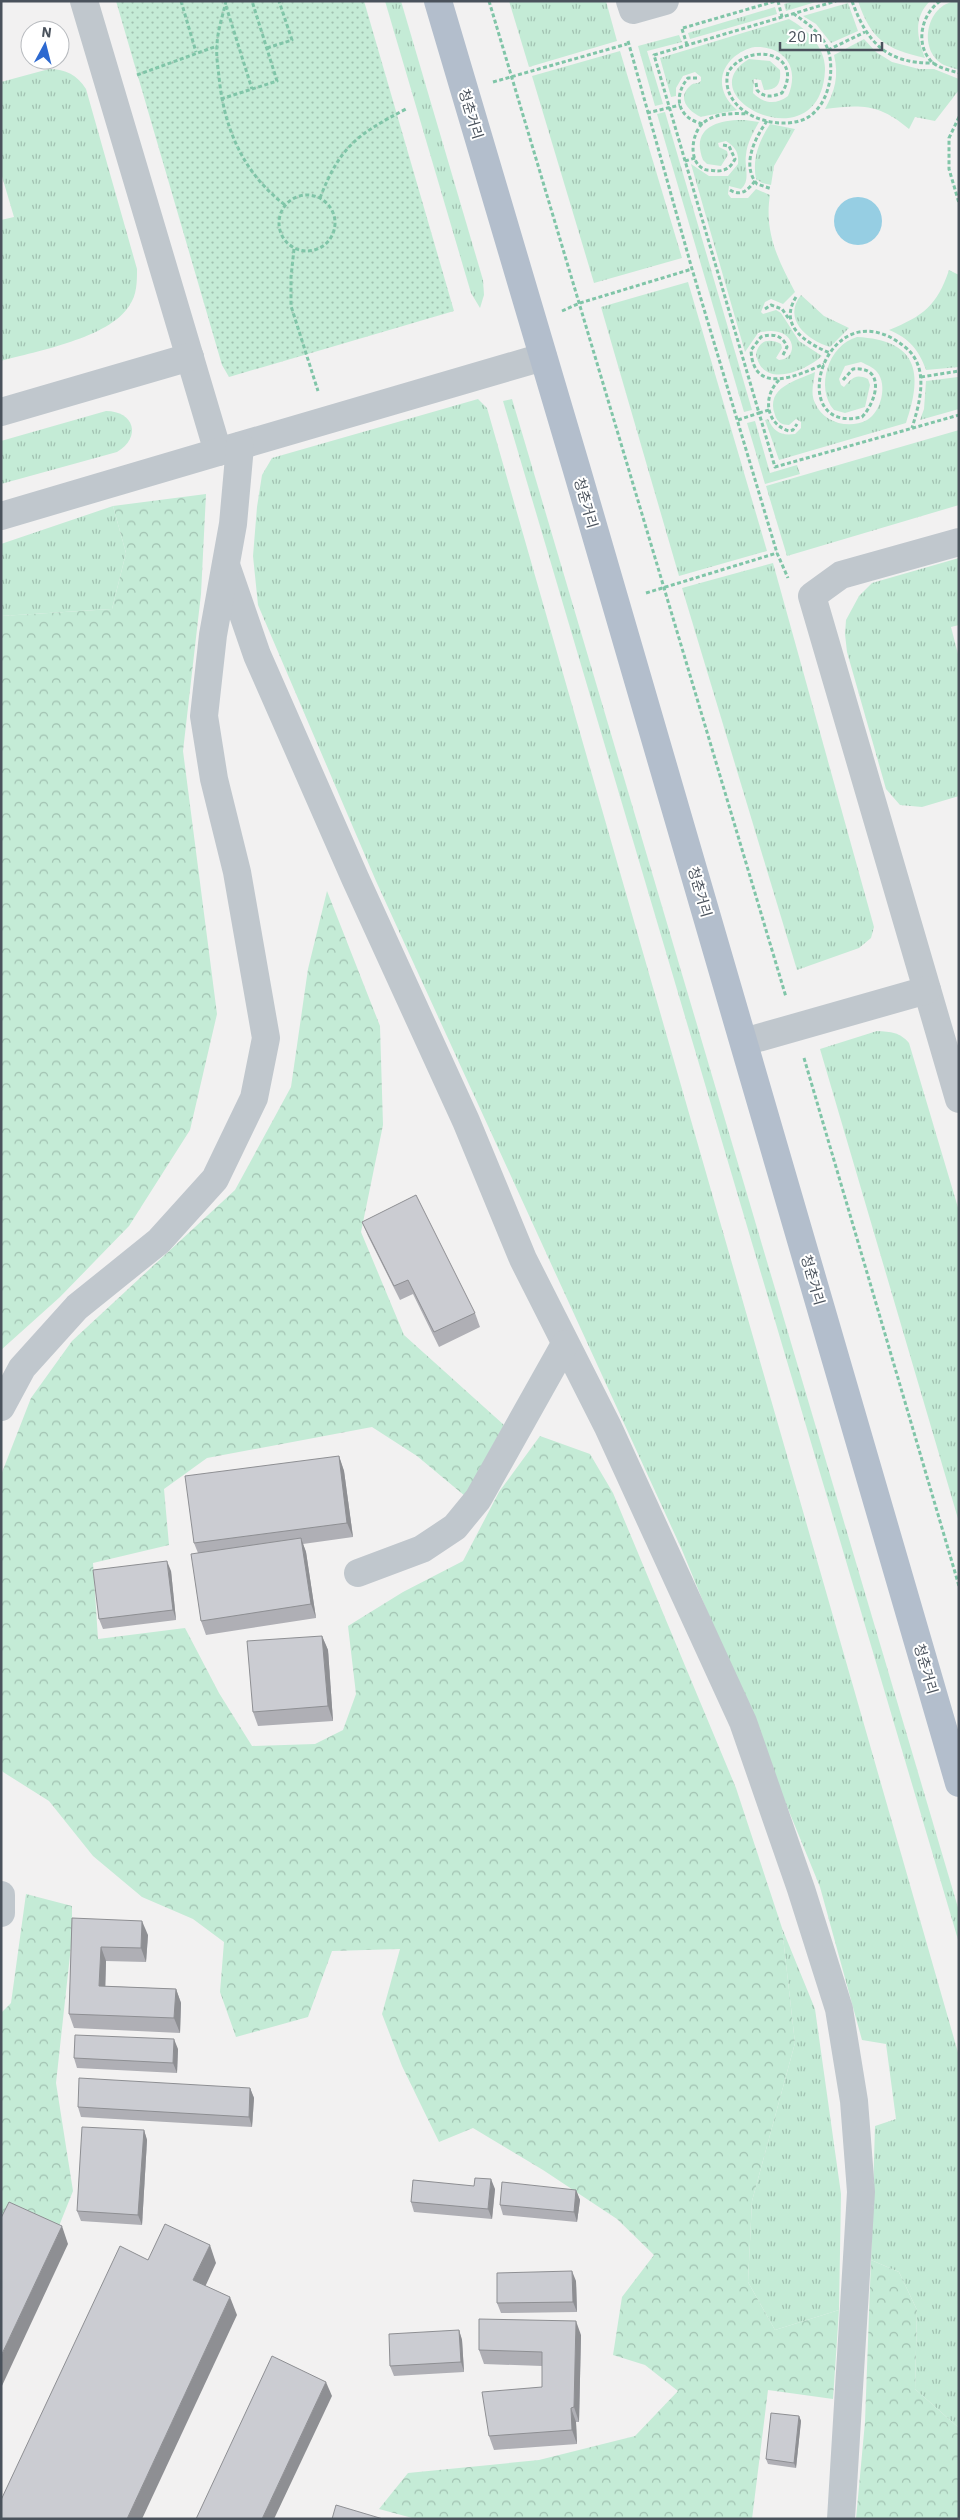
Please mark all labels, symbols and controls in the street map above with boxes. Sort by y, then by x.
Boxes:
north arrow [20,20,70,70]
scale bar [780,20,882,52]
text: N [40,23,53,42]
text: 20 m [788,27,823,46]
street label: 청춘거리 [455,87,487,141]
street label: 청춘거리 [570,476,602,530]
street label: 청춘거리 [684,865,716,919]
street label: 청춘거리 [797,1253,829,1307]
street label: 청춘거리 [910,1642,942,1696]

